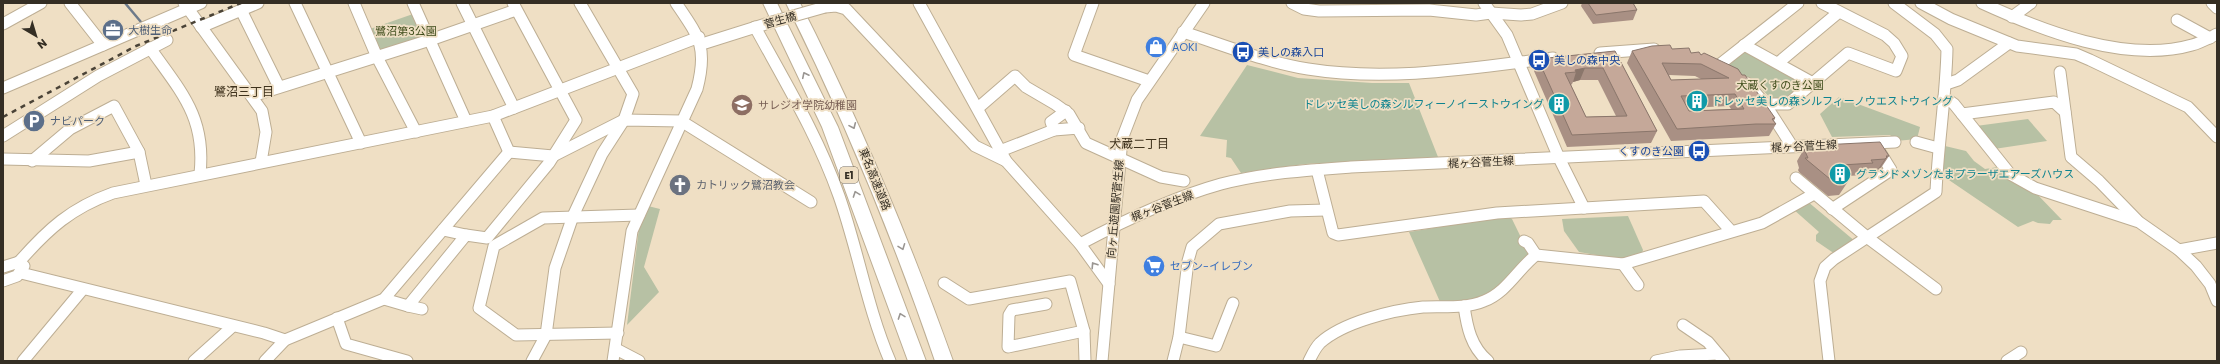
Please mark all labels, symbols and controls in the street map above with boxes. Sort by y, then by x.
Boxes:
street label: 菅生橋 [762,8,798,32]
north arrow [16,16,56,56]
office icon: 大樹生命 [100,17,126,43]
place label: 大樹生命 [128,22,172,38]
park label: 鷺沼第3公園 [375,23,437,39]
shop icon: AOKI [1143,34,1169,60]
text: N [34,35,50,53]
place label: AOKI [1172,39,1197,55]
bus stop icon: 美しの森入口 [1230,39,1256,65]
place label: 美しの森入口 [1258,44,1324,60]
bus stop icon: 美しの森中央 [1526,47,1552,73]
place label: 美しの森中央 [1554,52,1621,68]
one-way arrow [802,71,810,79]
park label: 犬蔵くすのき公園 [1736,77,1824,93]
district label: 鷺沼三丁目 [214,83,274,100]
building icon: ドレッセ美しの森シルフィーノウエストウイング [1684,88,1710,114]
building icon: ドレッセ美しの森シルフィーノイーストウイング [1546,91,1572,117]
school or university icon: サレジオ学院幼稚園 [729,92,755,118]
place label: ドレッセ美しの森シルフィーノウエストウイング [1712,93,1953,109]
place label: ドレッセ美しの森シルフィーノイーストウイング [1303,96,1544,112]
place label: サレジオ学院幼稚園 [758,97,857,113]
parking icon: ナビパーク [21,108,47,134]
place label: ナビパーク [50,113,105,129]
one-way arrow [849,122,857,129]
district label: 犬蔵二丁目 [1109,135,1169,152]
street label: 梶ヶ谷菅生線 [1771,136,1837,156]
bus stop icon: くすのき公園 [1686,138,1712,164]
place label: くすのき公園 [1618,143,1684,159]
street label: 東名高速道路 [855,145,895,213]
street label: 梶ヶ谷菅生線 [1448,152,1514,172]
street label: 向ヶ丘遊園駅菅生線 [1103,159,1127,259]
building icon: グランドメゾンたまプラーザエアーズハウス [1827,161,1853,187]
place label: グランドメゾンたまプラーザエアーズハウス [1856,166,2074,182]
road number: E1 [840,167,858,183]
church icon: カトリック鷺沼教会 [667,172,693,198]
place label: カトリック鷺沼教会 [696,177,795,193]
street label: 梶ヶ谷菅生線 [1128,187,1196,225]
one-way arrow [852,191,860,198]
one-way arrow [897,243,905,250]
supermarket icon: セブン-イレブン [1141,253,1167,279]
place label: セブン-イレブン [1170,258,1253,274]
one-way arrow [1092,262,1099,269]
one-way arrow [897,313,906,320]

